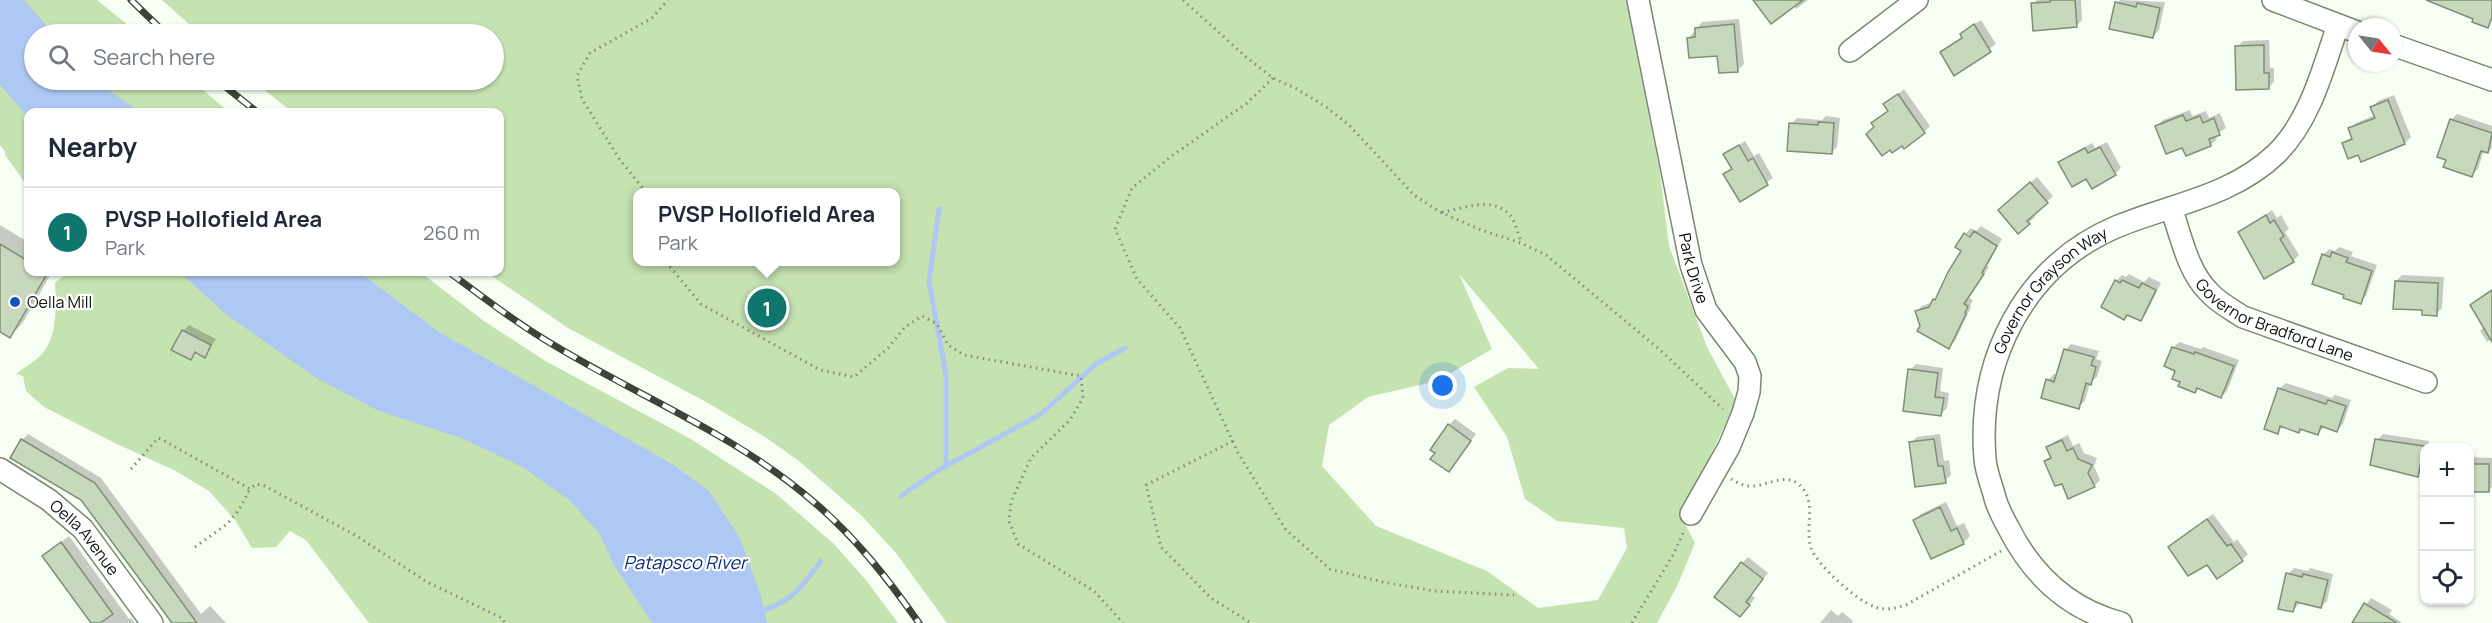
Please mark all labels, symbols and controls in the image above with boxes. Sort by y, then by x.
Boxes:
north arrow [2348,18,2402,72]
search box [24,24,504,90]
icon: search [45,41,78,74]
text: Search here [93,42,215,72]
text: Nearby [48,129,137,165]
popup [633,188,900,266]
text: PVSP Hollofield Area [658,199,875,229]
text: PVSP Hollofield Area [105,204,322,234]
text: 1 [63,219,72,246]
text: 260 m [423,219,480,246]
street label: Governor Grayson Way [1988,222,2112,357]
text: Park [658,229,698,256]
street label: Park Drive [1674,231,1714,306]
text: Park [105,234,145,261]
street label: Governor Bradford Lane [2191,274,2356,366]
pin: 1 [748,286,786,330]
place label: Oella Mill [27,291,92,313]
marker: Oella Mill [8,295,22,309]
your location [1428,371,1457,400]
map controls [2420,443,2474,605]
button: + [2420,443,2474,497]
street label: Oella Avenue [45,494,124,580]
button: − [2420,497,2474,551]
water label: Patapsco River [624,550,749,574]
button: locate [2420,551,2474,605]

